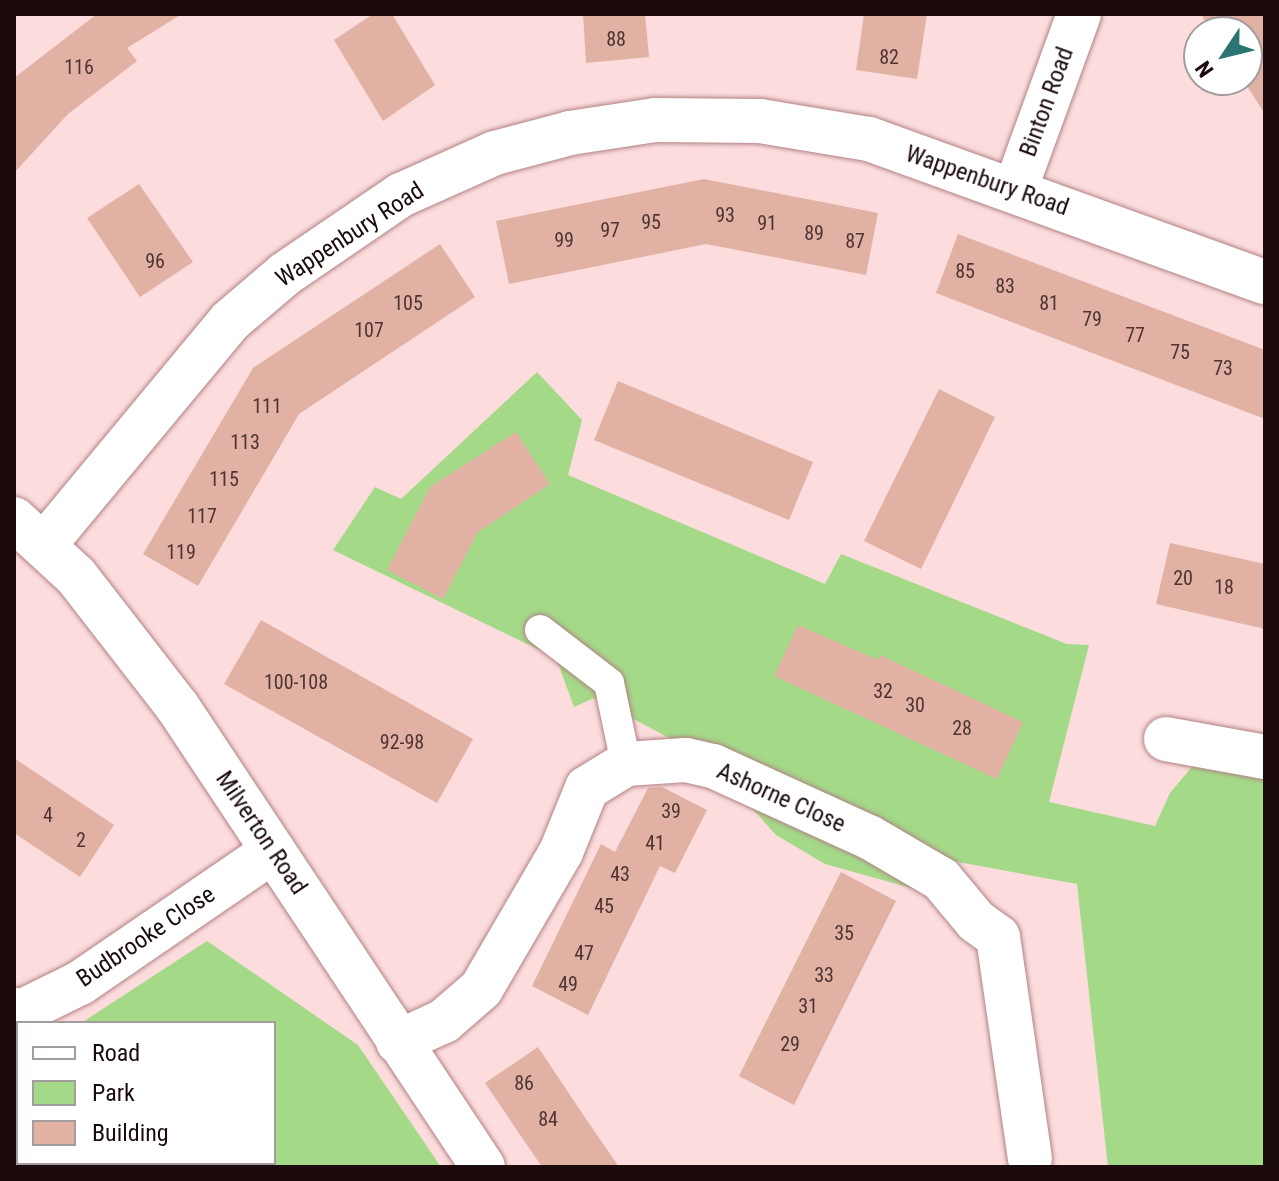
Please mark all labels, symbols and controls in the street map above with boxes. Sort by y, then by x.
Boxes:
north arrow [1183,16,1263,96]
house number: 88 [606,27,626,51]
street label: Binton Road [1014,43,1080,161]
house number: 82 [879,45,899,69]
house number: 116 [64,55,94,79]
text: N [1190,56,1219,82]
street label: Wappenbury Road [902,140,1072,222]
street label: Wappenbury Road [271,176,429,294]
house number: 93 [715,203,735,227]
house number: 95 [641,210,661,234]
house number: 91 [757,211,777,235]
house number: 97 [600,218,620,242]
house number: 89 [804,221,824,245]
house number: 99 [554,228,574,252]
house number: 87 [845,229,865,253]
house number: 96 [145,249,165,273]
house number: 85 [955,259,975,283]
house number: 83 [995,274,1015,298]
house number: 105 [393,291,423,315]
house number: 81 [1039,291,1059,315]
house number: 79 [1082,307,1102,331]
house number: 107 [354,318,384,342]
house number: 77 [1125,323,1145,347]
house number: 75 [1170,340,1190,364]
house number: 73 [1213,356,1233,380]
house number: 111 [252,394,282,418]
house number: 113 [230,430,260,454]
house number: 115 [209,467,239,491]
house number: 117 [187,504,217,528]
house number: 119 [166,540,196,564]
house number: 20 [1173,566,1193,590]
house number: 18 [1214,575,1234,599]
house number: 100-108 [264,670,328,694]
house number: 32 [873,679,893,703]
house number: 30 [905,693,925,717]
house number: 28 [952,716,972,740]
house number: 92-98 [380,730,424,754]
street label: Ashorne Close [712,757,850,839]
street label: Milverton Road [209,766,313,900]
house number: 39 [661,799,681,823]
house number: 4 [43,803,53,827]
house number: 2 [76,828,86,852]
house number: 41 [645,831,665,855]
house number: 43 [610,862,630,886]
street label: Budbrooke Close [71,880,221,994]
house number: 45 [594,894,614,918]
house number: 35 [834,921,854,945]
house number: 47 [574,941,594,965]
house number: 33 [814,963,834,987]
house number: 49 [558,972,578,996]
house number: 31 [798,994,818,1018]
legend [16,1021,276,1165]
house number: 29 [780,1032,800,1056]
text: Road [92,1039,140,1067]
house number: 86 [514,1071,534,1095]
text: Park [92,1079,135,1107]
house number: 84 [538,1107,558,1131]
text: Building [92,1119,169,1147]

